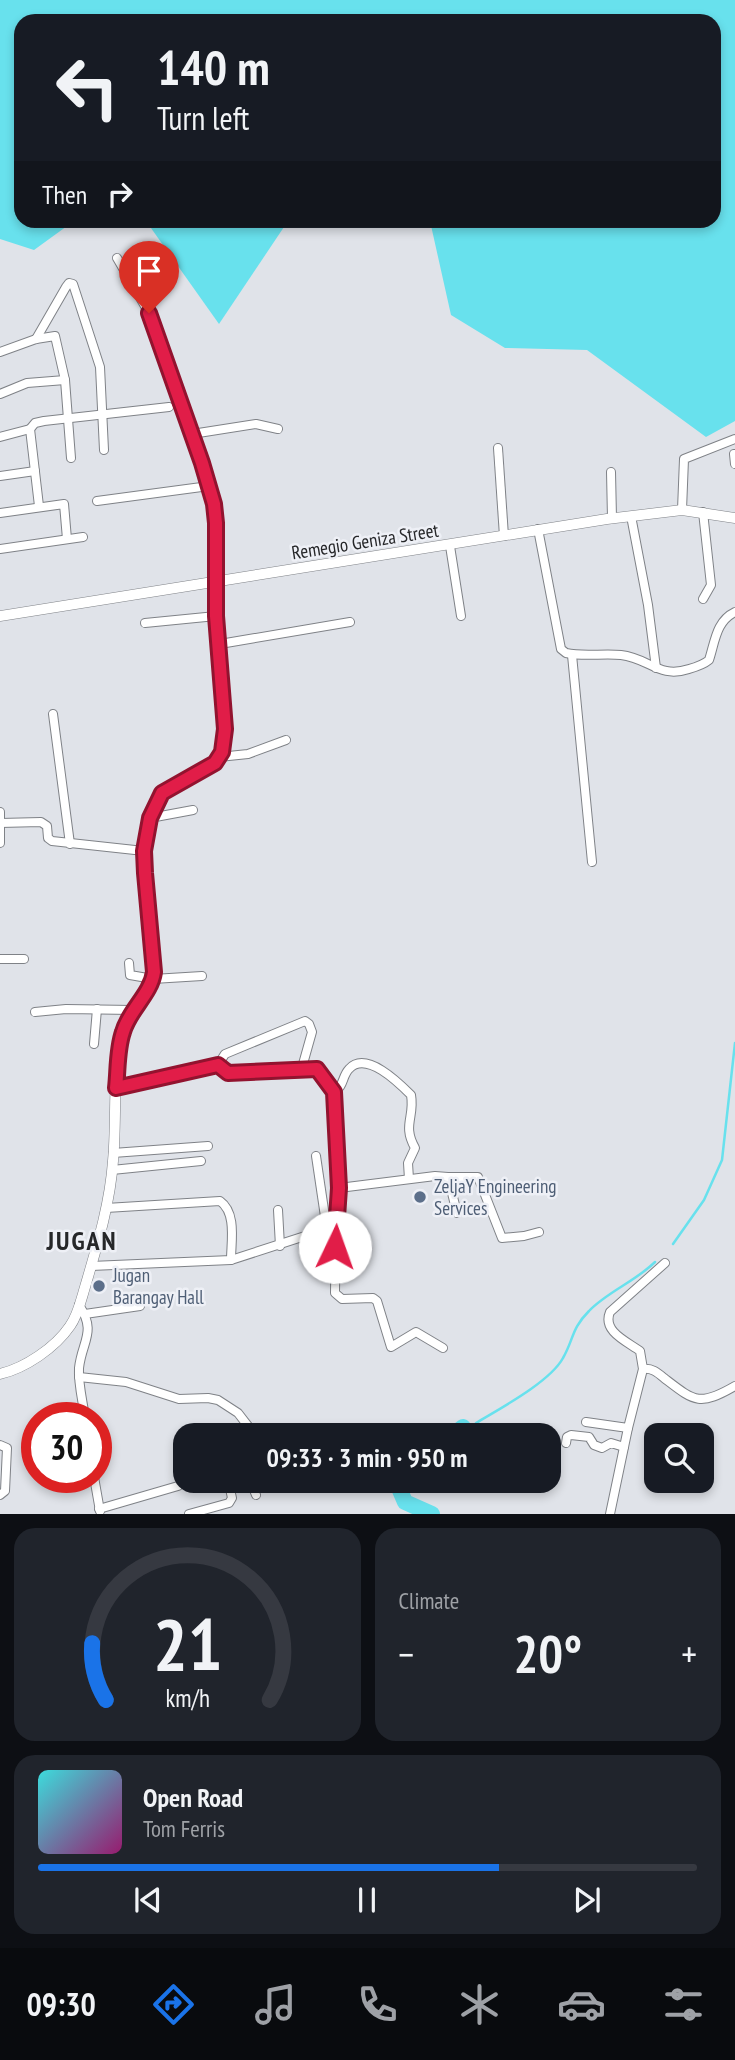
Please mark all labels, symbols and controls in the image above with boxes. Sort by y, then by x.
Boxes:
text: 140 m [157,35,270,99]
icon: left [42,42,133,133]
text: Turn left [157,97,249,139]
icon: right [101,175,139,213]
text: Then [42,178,87,211]
pin [119,241,179,313]
icon: arrive [130,252,168,290]
street label: Remegio Geniza Street [290,517,441,564]
place label: ZeljaY Engineering Services [434,1174,556,1220]
marker: ZeljaY Engineering Services [412,1189,428,1205]
position arrow [298,1210,372,1284]
district label: JUGAN [45,1224,118,1257]
place label: Jugan Barangay Hall [112,1263,204,1309]
marker: Jugan Barangay Hall [91,1278,107,1294]
speed limit sign: 30 [21,1402,112,1493]
map controls [644,1423,714,1493]
button: search [644,1423,714,1493]
text: 09:33 · 3 min · 950 m [267,1441,467,1474]
text: Climate [399,1586,459,1615]
text: 21 [152,1597,222,1691]
text: 20° [513,1620,582,1687]
text: − [399,1629,414,1678]
text: + [681,1629,697,1678]
text: km/h [165,1682,209,1714]
text: Open Road [143,1781,243,1814]
text: Tom Ferris [143,1814,225,1843]
icon: previous [129,1881,167,1919]
icon: pause [348,1881,386,1919]
icon: next [568,1881,606,1919]
icon: directions [149,1980,198,2029]
icon: music [251,1980,300,2029]
icon: phone [353,1980,402,2029]
icon: climate [455,1980,504,2029]
icon: car [557,1980,606,2029]
icon: filters [659,1980,708,2029]
text: 09:30 [27,1983,96,2025]

